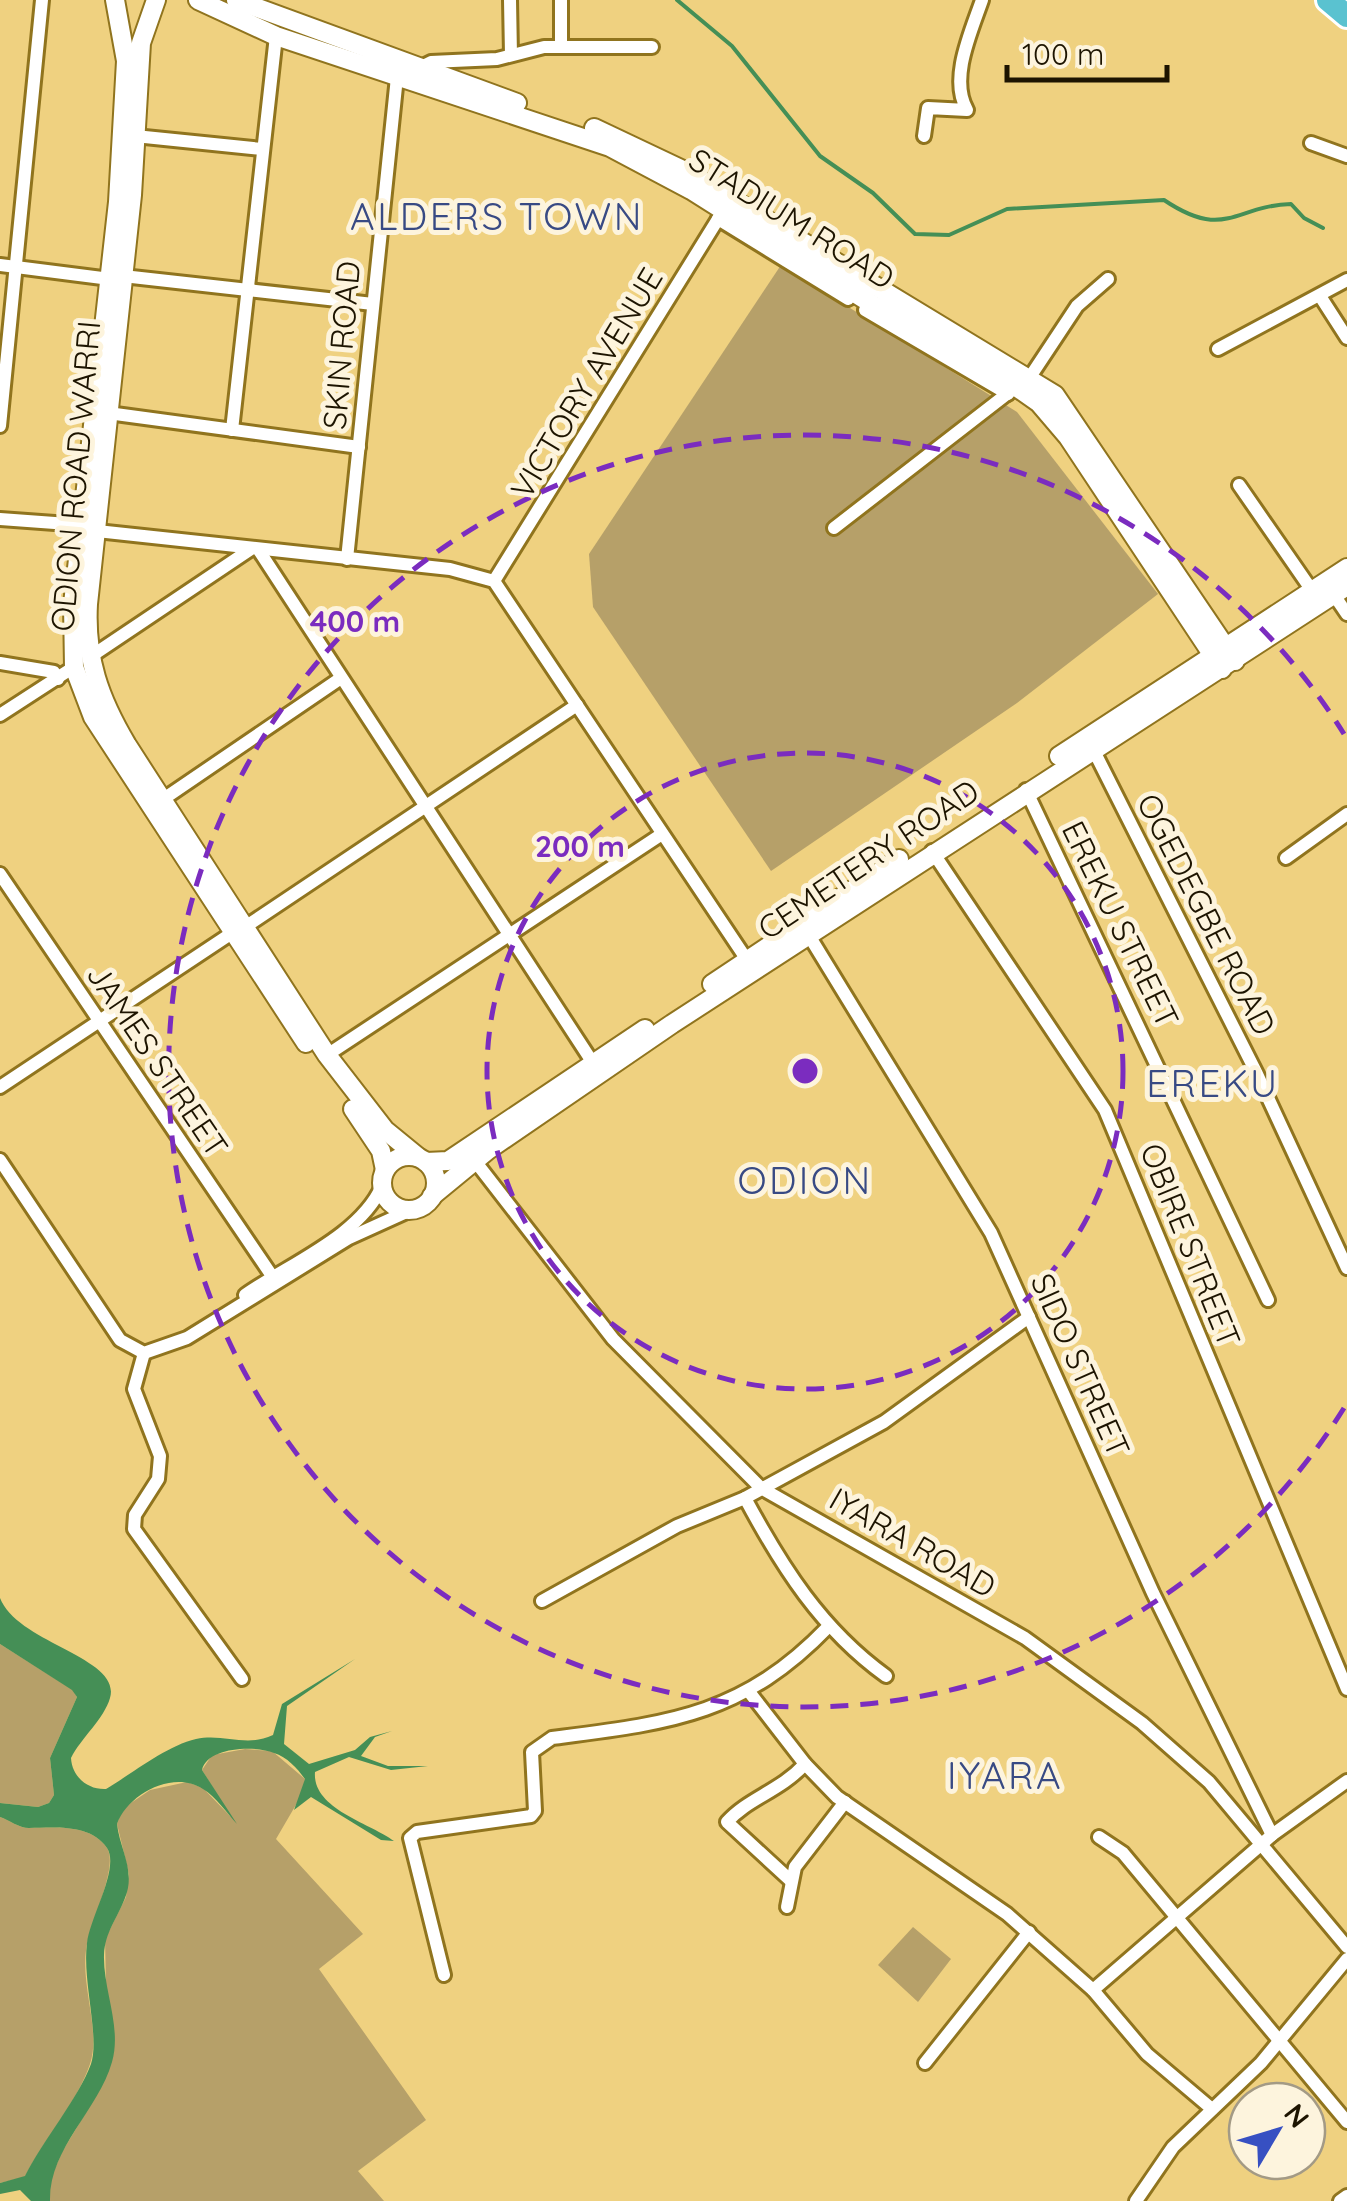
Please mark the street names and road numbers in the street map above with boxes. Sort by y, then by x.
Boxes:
street label: STADIUM ROAD [682,139,902,297]
street label: SKIN ROAD [314,259,368,431]
street label: VICTORY AVENUE [501,260,671,506]
street label: ODION ROAD WARRI [41,319,109,633]
street label: CEMETERY ROAD [750,770,986,948]
street label: OGEDEGBE ROAD [1129,787,1285,1041]
street label: EREKU STREET [1054,814,1188,1034]
street label: JAMES STREET [79,956,237,1164]
street label: OBIRE STREET [1132,1137,1250,1353]
street label: SIDO STREET [1023,1267,1139,1463]
street label: IYARA ROAD [823,1478,1003,1606]

